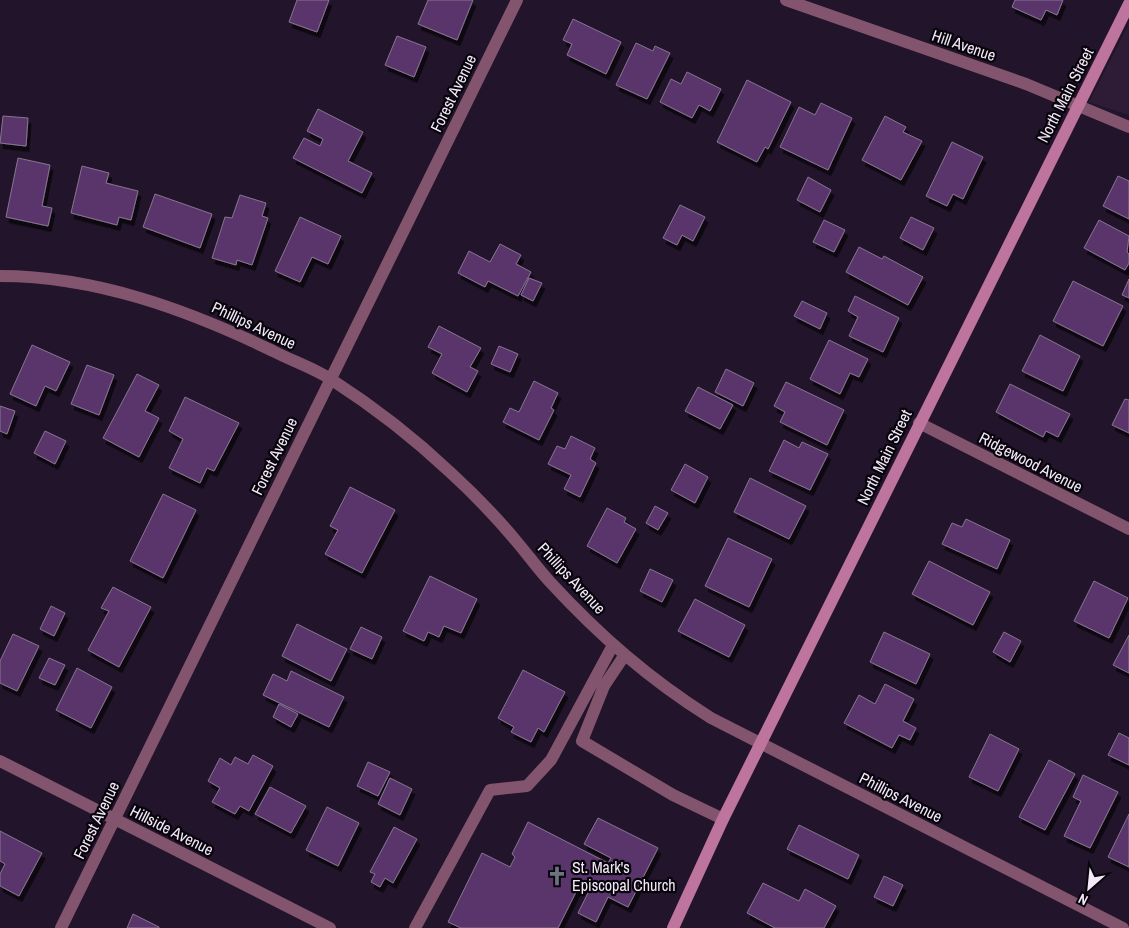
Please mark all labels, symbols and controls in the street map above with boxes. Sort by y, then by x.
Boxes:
street label: Hill Avenue [929,24,999,66]
street label: North Main Street [1032,44,1098,146]
street label: Forest Avenue [425,51,481,135]
street label: Phillips Avenue [208,296,300,354]
street label: North Main Street [851,405,917,508]
street label: Forest Avenue [246,414,302,498]
street label: Ridgewood Avenue [975,426,1087,498]
street label: Phillips Avenue [533,538,611,618]
street label: Phillips Avenue [856,767,946,827]
street label: Forest Avenue [68,778,124,862]
street label: Hillside Avenue [126,800,218,860]
place label: St. Mark's Episcopal Church [572,856,676,896]
north arrow [1064,863,1114,913]
church icon: St. Mark's Episcopal Church [546,865,568,887]
text: N [1075,890,1091,909]

